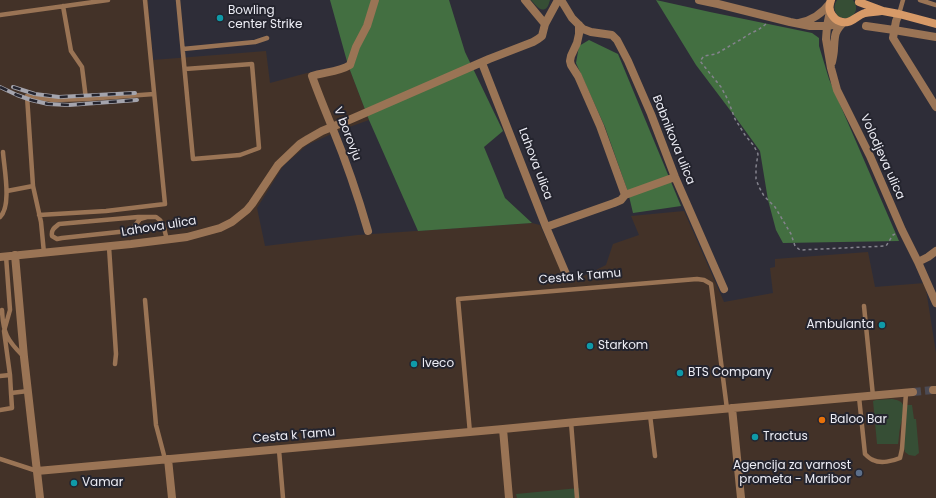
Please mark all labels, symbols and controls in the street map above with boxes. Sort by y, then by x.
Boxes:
place label: Bowling center Strike [228,4,302,32]
marker: Bowling center Strike [215,13,225,23]
street label: Babnikova ulica [649,93,697,187]
street label: V borovju [330,105,364,163]
street label: Volodjeva ulica [857,112,907,202]
street label: Lahova ulica [515,126,555,202]
street label: Lahova ulica [120,214,198,240]
street label: Cesta k Tamu [538,266,622,288]
place label: Ambulanta [807,318,874,332]
marker: Ambulanta [877,320,887,330]
place label: Starkom [598,339,648,353]
marker: Starkom [585,341,595,351]
place label: Iveco [422,357,454,371]
marker: Iveco [409,359,419,369]
place label: BTS Company [688,366,772,380]
marker: BTS Company [675,368,685,378]
place label: Baloo Bar [830,413,887,427]
marker: Baloo Bar [817,415,827,425]
street label: Cesta k Tamu [252,425,336,447]
place label: Tractus [763,430,808,444]
marker: Tractus [750,432,760,442]
place label: Agencija za varnost prometa - Maribor [733,459,851,487]
marker: Agencija za varnost prometa - Maribor [854,468,864,478]
place label: Vamar [82,476,123,490]
marker: Vamar [69,478,79,488]

